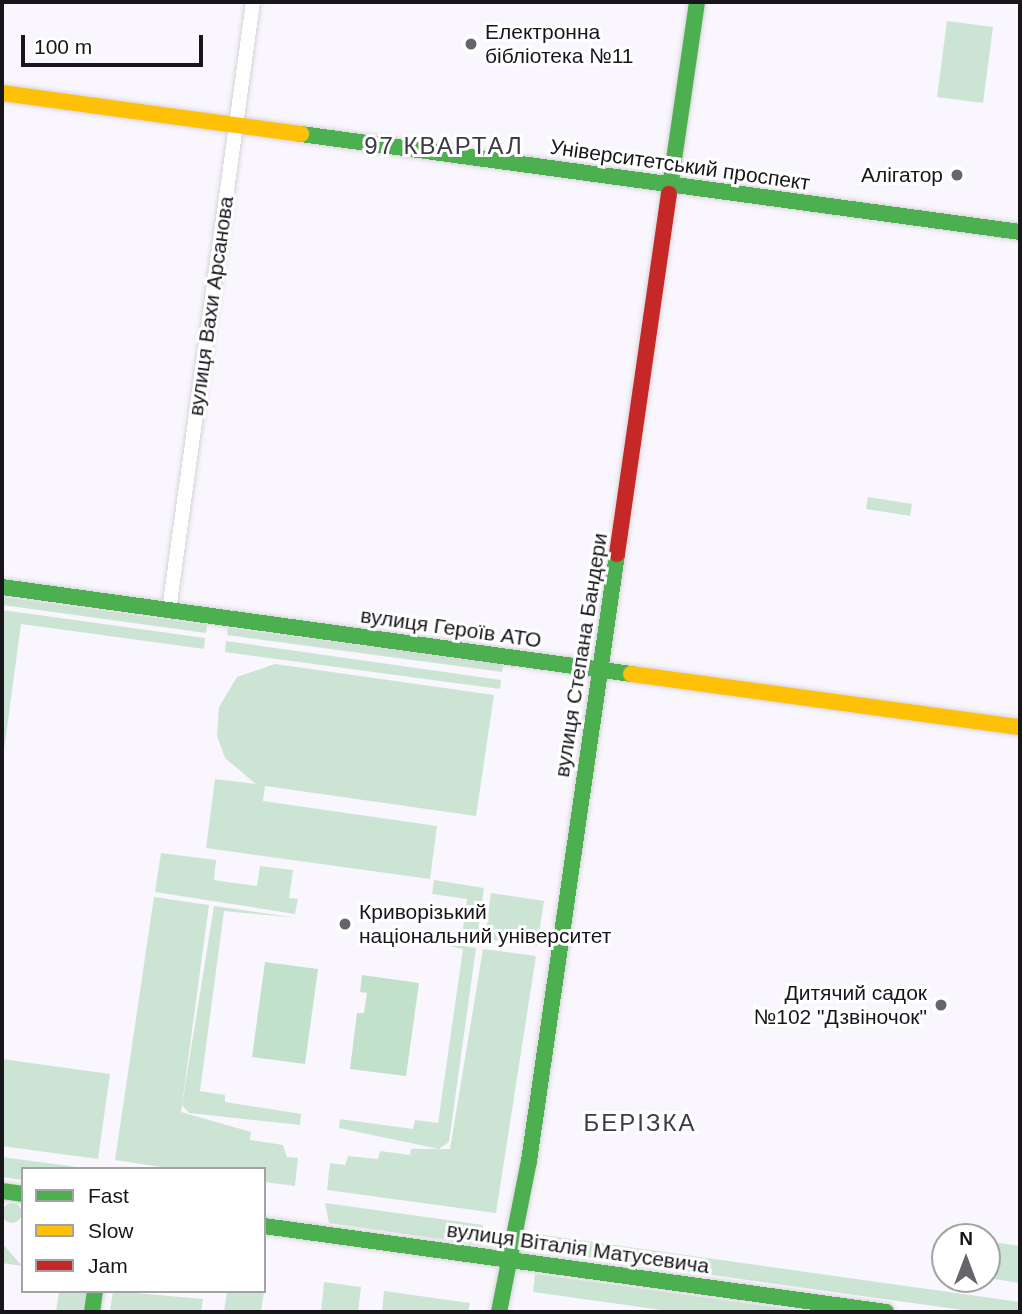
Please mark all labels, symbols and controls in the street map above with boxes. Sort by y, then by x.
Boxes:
place label: Електронна бібліотека №11 [485,19,633,69]
scale bar [24,21,206,65]
text: 100 m [34,35,92,58]
marker: Електронна бібліотека №11 [463,36,479,52]
district label: 97 КВАРТАЛ [365,132,523,160]
street label: Університетський проспект [548,134,812,196]
place label: Алігатор [861,162,943,188]
marker: Алігатор [949,167,965,183]
street label: вулиця Вахи Арсанова [183,195,239,417]
street label: вулиця Степана Бандери [549,531,613,779]
street label: вулиця Героїв АТО [359,603,543,653]
place label: Криворізький національний університет [359,899,611,949]
marker: Криворізький національний університет [337,916,353,932]
place label: Дитячий садок №102 "Дзвіночок" [754,980,927,1030]
marker: Дитячий садок №102 "Дзвіночок" [933,997,949,1013]
district label: БЕРІЗКА [584,1109,696,1137]
legend [21,1167,266,1293]
text: Fast [88,1184,129,1207]
street label: вулиця Віталія Матусевича [445,1217,711,1279]
text: Slow [88,1219,134,1242]
north arrow [931,1223,1001,1293]
text: N [959,1228,973,1249]
text: Jam [88,1254,128,1277]

